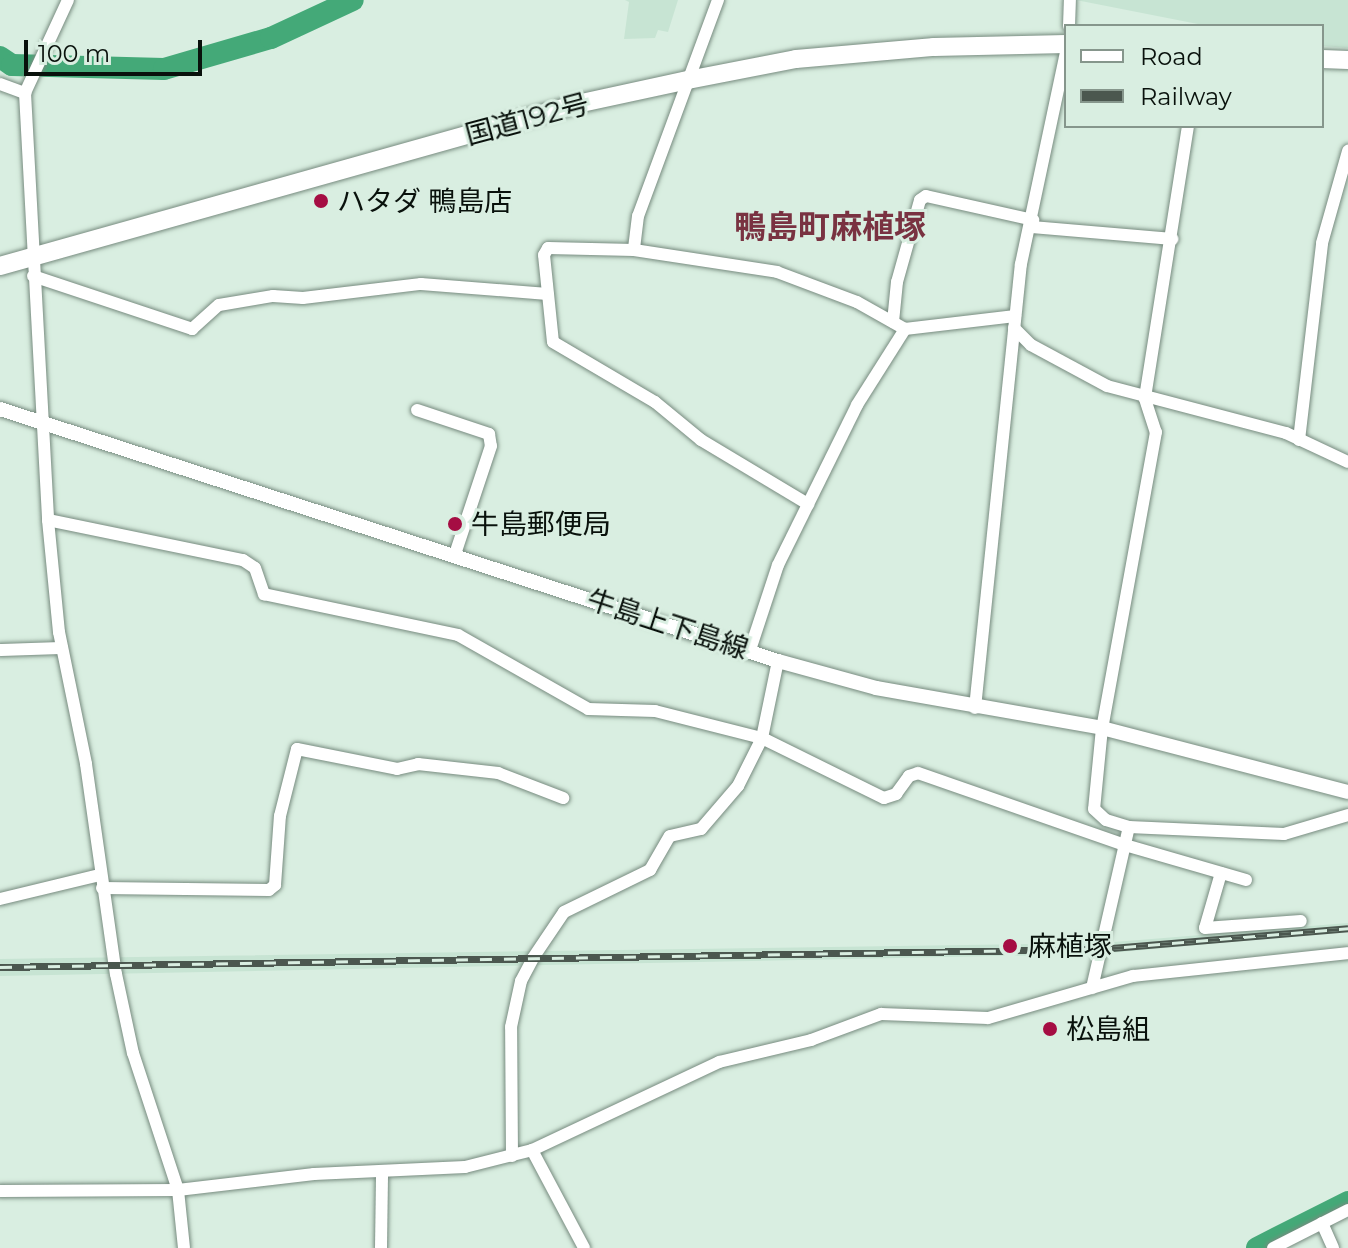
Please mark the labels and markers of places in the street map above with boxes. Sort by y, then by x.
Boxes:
place label: ハタダ 鴨島店 [337,184,512,218]
marker: ハタダ 鴨島店 [312,192,330,210]
place label: 牛島郵便局 [471,507,611,541]
marker: 牛島郵便局 [446,515,464,533]
place label: 麻植塚 [1028,929,1112,963]
marker: 麻植塚 [999,935,1021,957]
place label: 松島組 [1066,1012,1150,1046]
marker: 松島組 [1041,1020,1059,1038]

